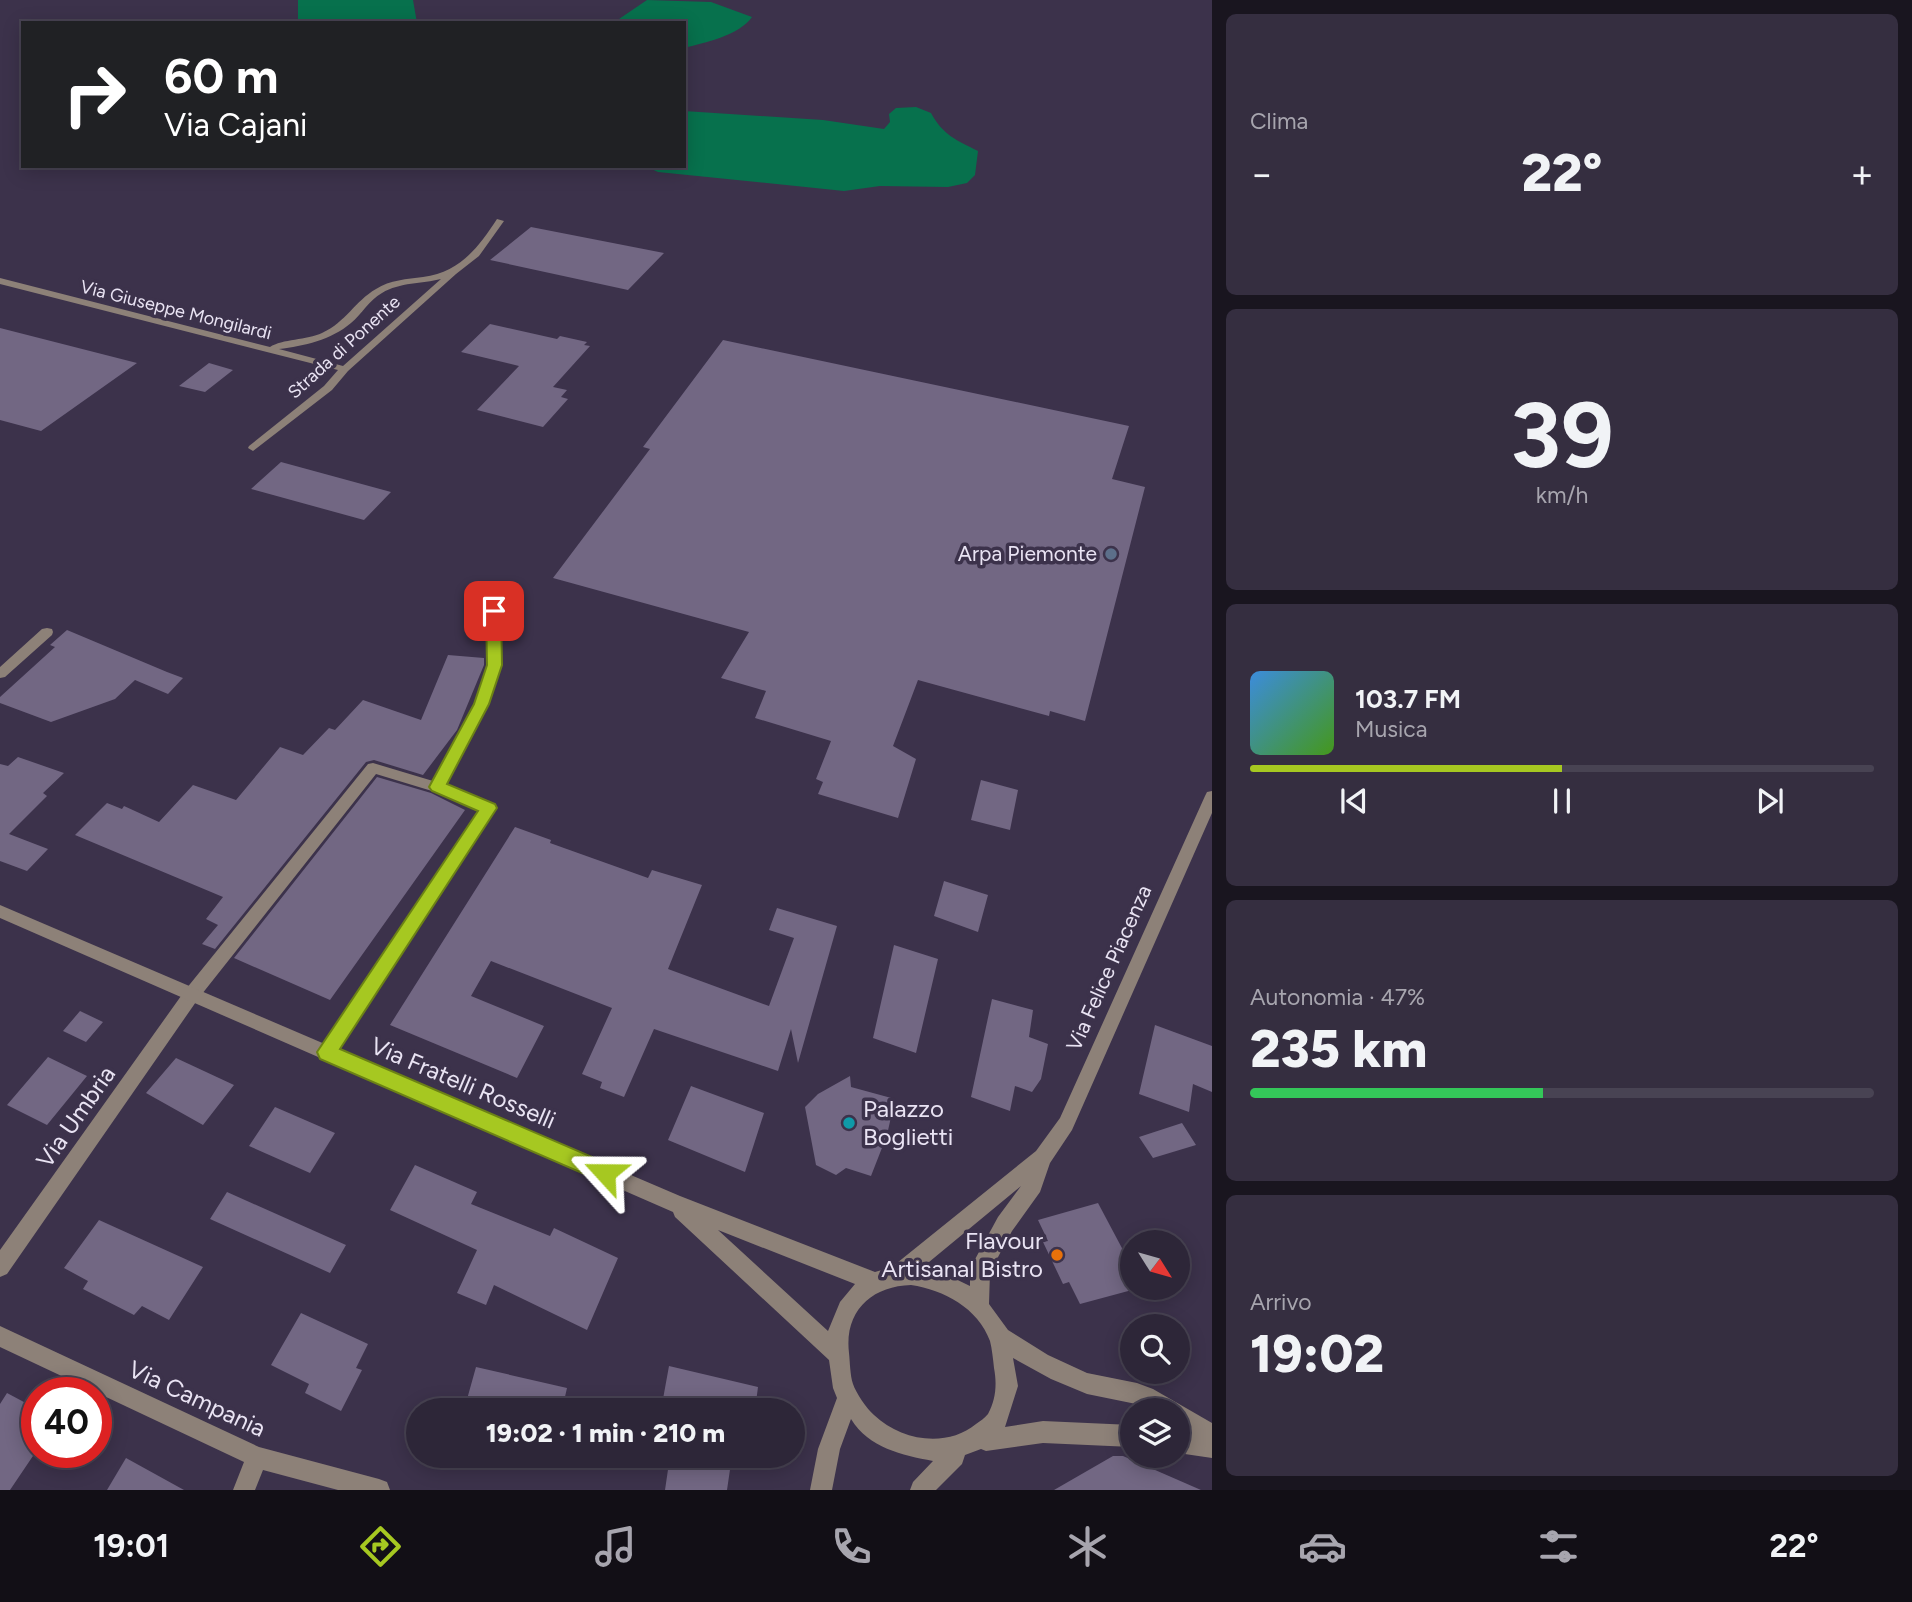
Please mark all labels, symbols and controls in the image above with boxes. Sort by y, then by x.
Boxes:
text: 60 m [164,46,279,105]
icon: right [49,49,140,140]
text: Via Cajani [164,106,307,144]
text: Clima [1250,107,1308,135]
text: 22° [1521,142,1603,204]
text: − [1250,151,1274,197]
text: + [1850,151,1874,197]
street label: Via Giuseppe Mongilardi [78,276,274,344]
street label: Strada di Ponente [283,291,405,403]
text: 39 [1510,381,1614,490]
text: km/h [1536,481,1588,509]
place label: Arpa Piemonte [958,541,1097,566]
marker: Arpa Piemonte [1103,546,1119,562]
pin [464,581,524,641]
icon: arrive [475,592,513,630]
text: 103.7 FM [1355,683,1461,715]
text: Musica [1355,715,1428,743]
icon: previous [1335,782,1373,820]
icon: pause [1543,782,1581,820]
icon: next [1751,782,1789,820]
street label: Via Felice Piacenza [1061,881,1156,1055]
text: Autonomia · 47% [1250,983,1425,1011]
text: 235 km [1250,1018,1427,1080]
street label: Via Fratelli Rosselli [366,1030,560,1135]
street label: Via Umbria [30,1060,121,1173]
place label: Palazzo Boglietti [863,1094,953,1151]
marker: Palazzo Boglietti [841,1115,857,1131]
position arrow [568,1136,642,1210]
place label: Flavour Artisanal Bistro [881,1226,1043,1283]
north arrow [1120,1230,1190,1300]
map controls [1120,1230,1190,1468]
marker: Flavour Artisanal Bistro [1049,1247,1065,1263]
text: Arrivo [1250,1288,1312,1316]
button: search [1120,1314,1190,1384]
text: 19:02 [1250,1323,1384,1385]
street label: Via Campania [124,1354,270,1443]
speed limit sign: 40 [21,1377,112,1468]
button: layers [1120,1398,1190,1468]
text: 19:02 · 1 min · 210 m [486,1417,725,1449]
icon: directions [356,1522,405,1571]
icon: music [591,1522,640,1571]
icon: phone [827,1522,876,1571]
icon: climate [1063,1522,1112,1571]
icon: car [1298,1522,1347,1571]
icon: filters [1534,1522,1583,1571]
text: 19:01 [93,1527,169,1565]
text: 22° [1770,1527,1819,1565]

